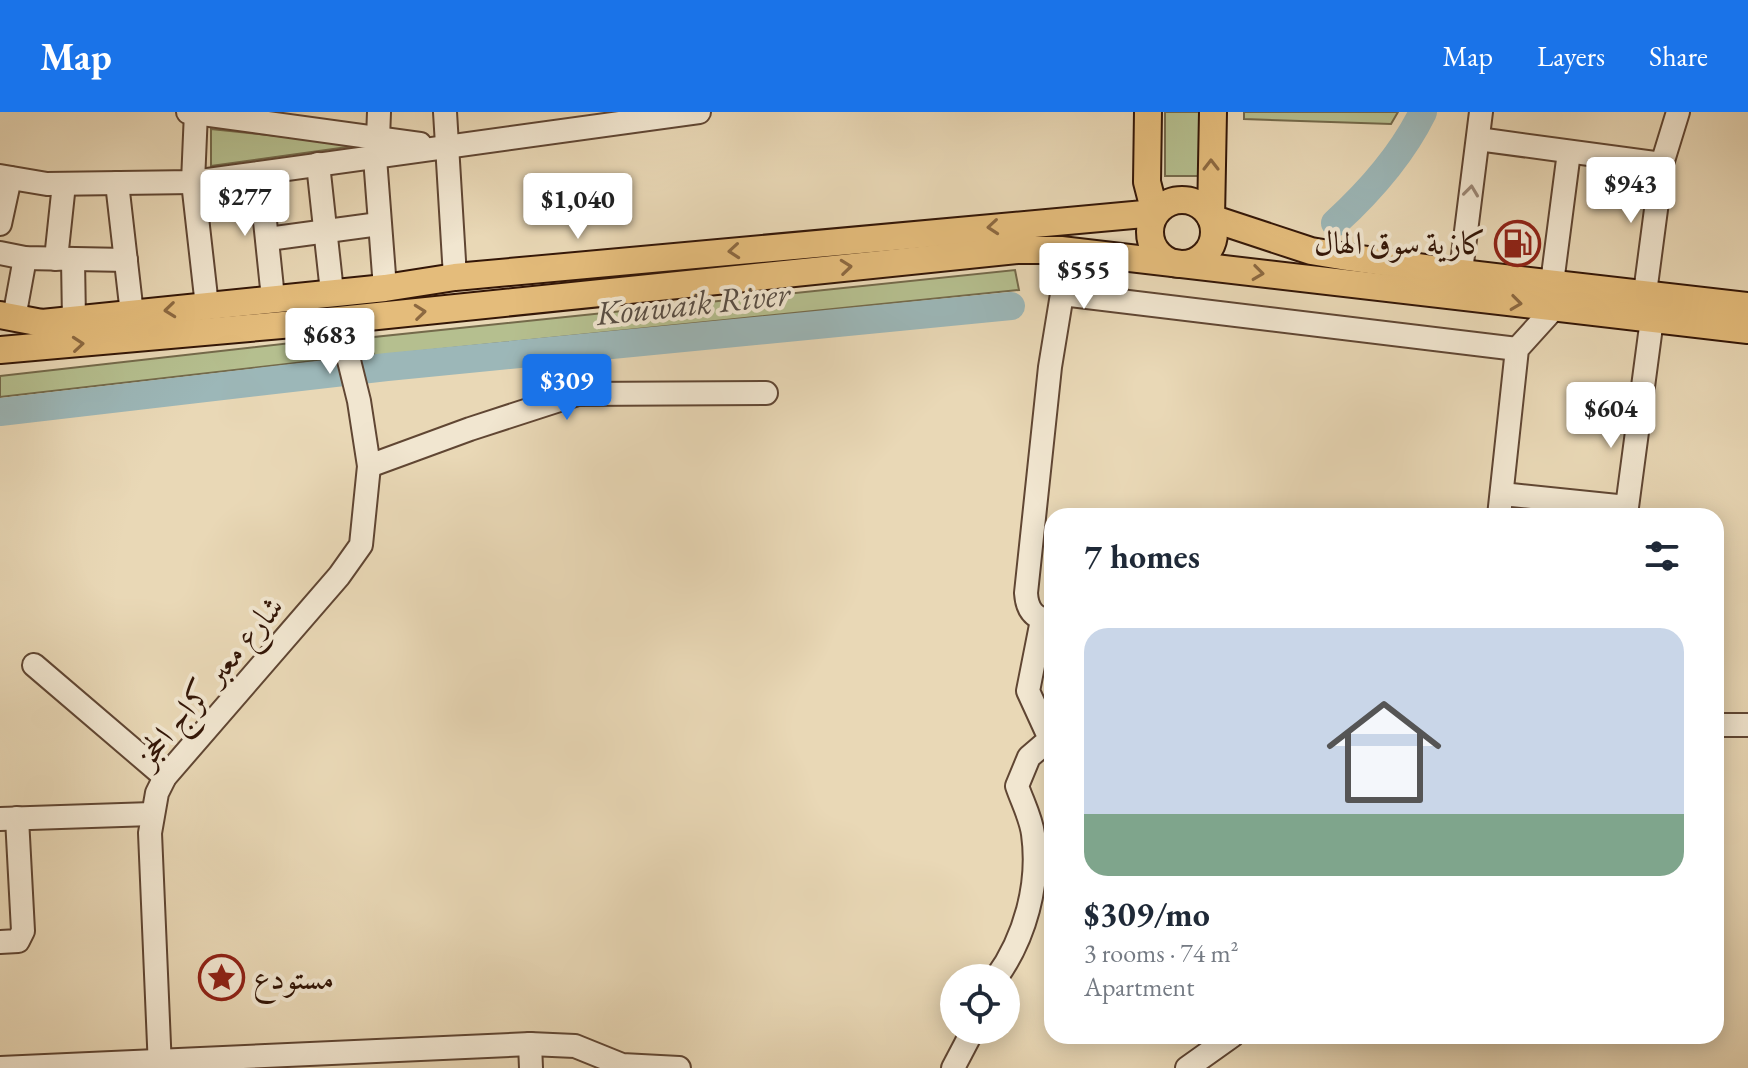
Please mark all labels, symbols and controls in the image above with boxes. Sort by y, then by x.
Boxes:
text: Map [40,32,112,81]
text: Map [1443,38,1493,74]
text: Layers [1537,38,1605,74]
text: Share [1649,38,1708,74]
pin: $943 [1584,157,1678,225]
one-way arrow [1202,158,1220,171]
text: $943 [1604,166,1658,200]
pin: $277 [198,170,292,238]
pin: $1,040 [513,173,643,241]
text: $277 [218,179,272,213]
text: $1,040 [541,182,615,216]
one-way arrow [1463,184,1480,197]
one-way arrow [986,218,999,235]
fuel station icon: كازية سوق الهال [1493,219,1541,267]
place label: كازية سوق الهال [1314,222,1486,264]
one-way arrow [728,243,741,260]
pin: $555 [1037,243,1131,311]
text: $555 [1057,252,1111,286]
one-way arrow [840,259,853,276]
one-way arrow [1252,264,1265,281]
water label: Kouwaik River [593,271,794,335]
one-way arrow [1509,294,1523,311]
one-way arrow [163,301,176,318]
one-way arrow [414,303,427,320]
pin: $683 [283,308,377,376]
text: $683 [303,317,357,351]
one-way arrow [72,335,85,352]
pin: $309 [520,354,614,422]
text: $309 [540,363,594,397]
pin: $604 [1564,382,1658,450]
text: $604 [1584,391,1638,425]
text: 7 homes [1084,534,1200,578]
icon: filters [1640,534,1684,578]
street label: شارع معبر كراج الحجز [123,587,298,782]
icon: home [1312,680,1456,824]
text: $309/mo [1084,892,1210,936]
text: 3 rooms · 74 m² [1084,936,1239,970]
place icon: مستودع [198,954,246,1002]
place label: مستودع [253,957,334,1005]
map controls [940,964,1020,1044]
button: locate [940,964,1020,1044]
text: Apartment [1084,970,1194,1004]

